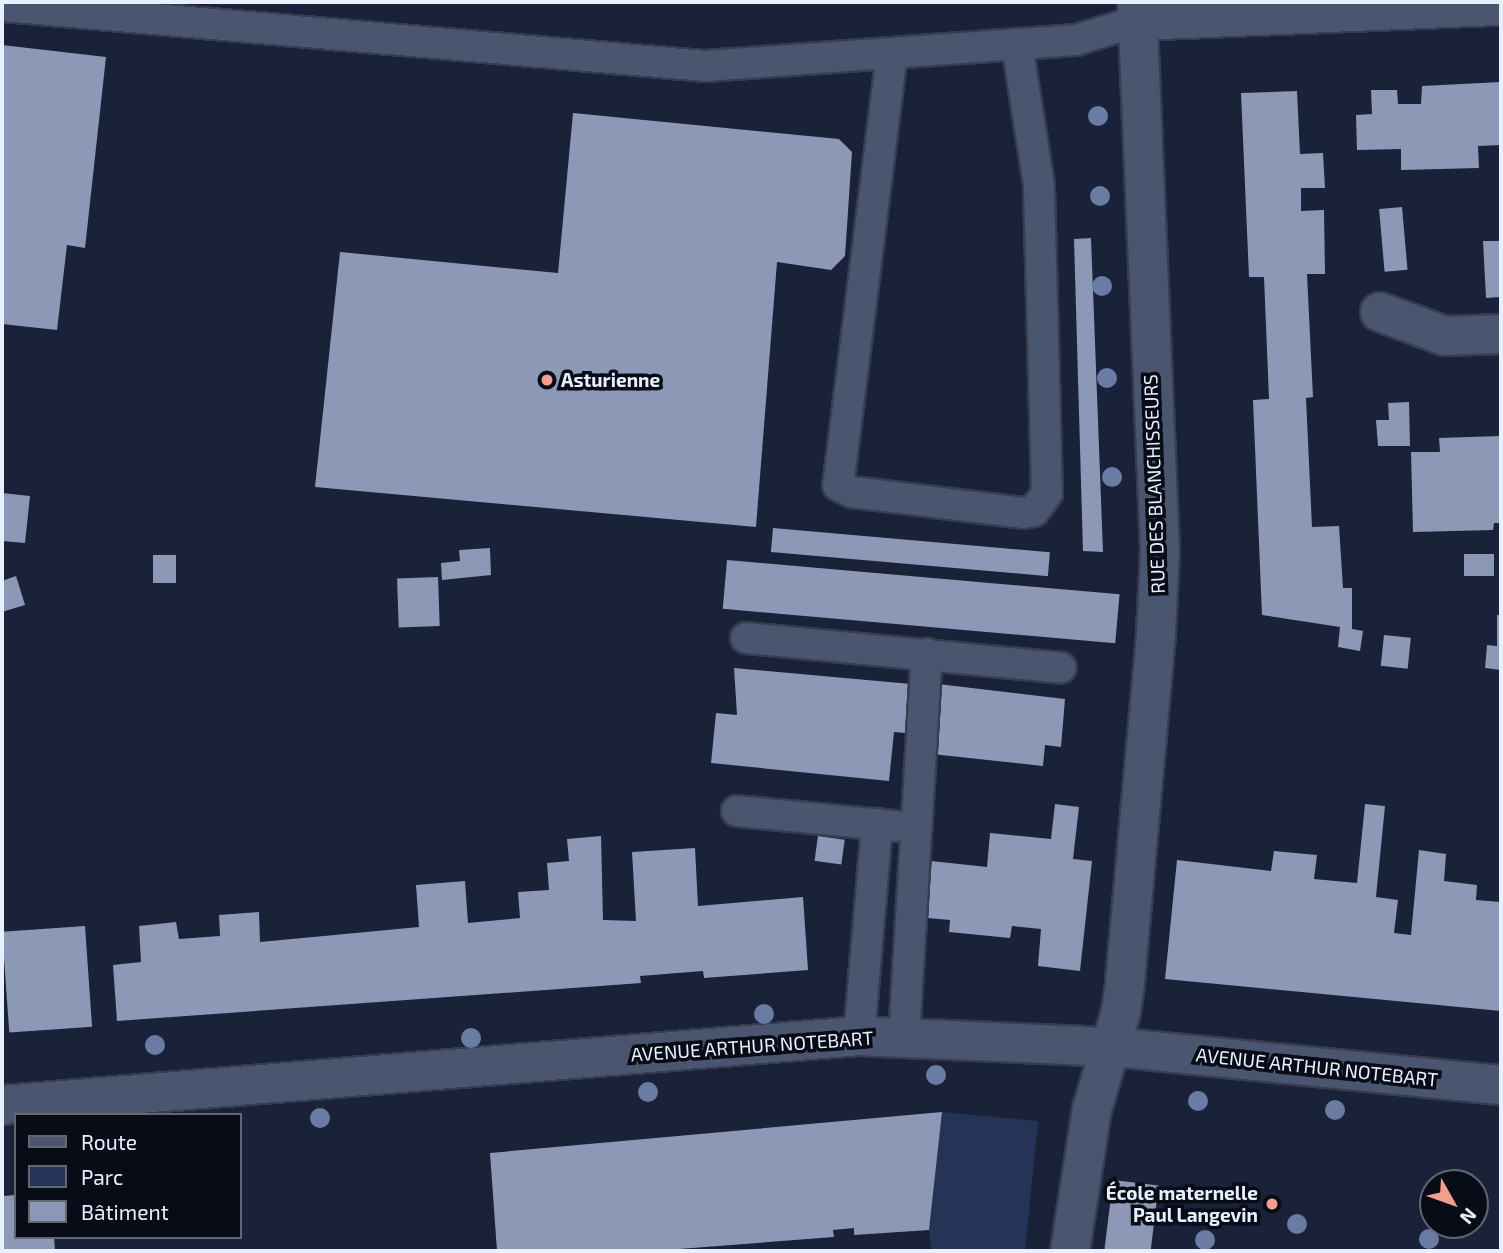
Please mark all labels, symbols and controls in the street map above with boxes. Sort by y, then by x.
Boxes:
place label: Asturienne [561,369,660,391]
marker: Asturienne [539,372,555,388]
street label: RUE DES BLANCHISSEURS [1139,374,1169,594]
street label: AVENUE ARTHUR NOTEBART [630,1026,874,1066]
street label: AVENUE ARTHUR NOTEBART [1195,1043,1439,1091]
legend [14,1113,242,1239]
text: Route [81,1129,137,1154]
text: Parc [81,1164,123,1189]
north arrow [1419,1169,1489,1239]
place label: École maternelle Paul Langevin [1106,1182,1258,1226]
marker: École maternelle Paul Langevin [1264,1196,1280,1212]
text: Bâtiment [81,1199,169,1224]
text: N [1456,1204,1482,1229]

